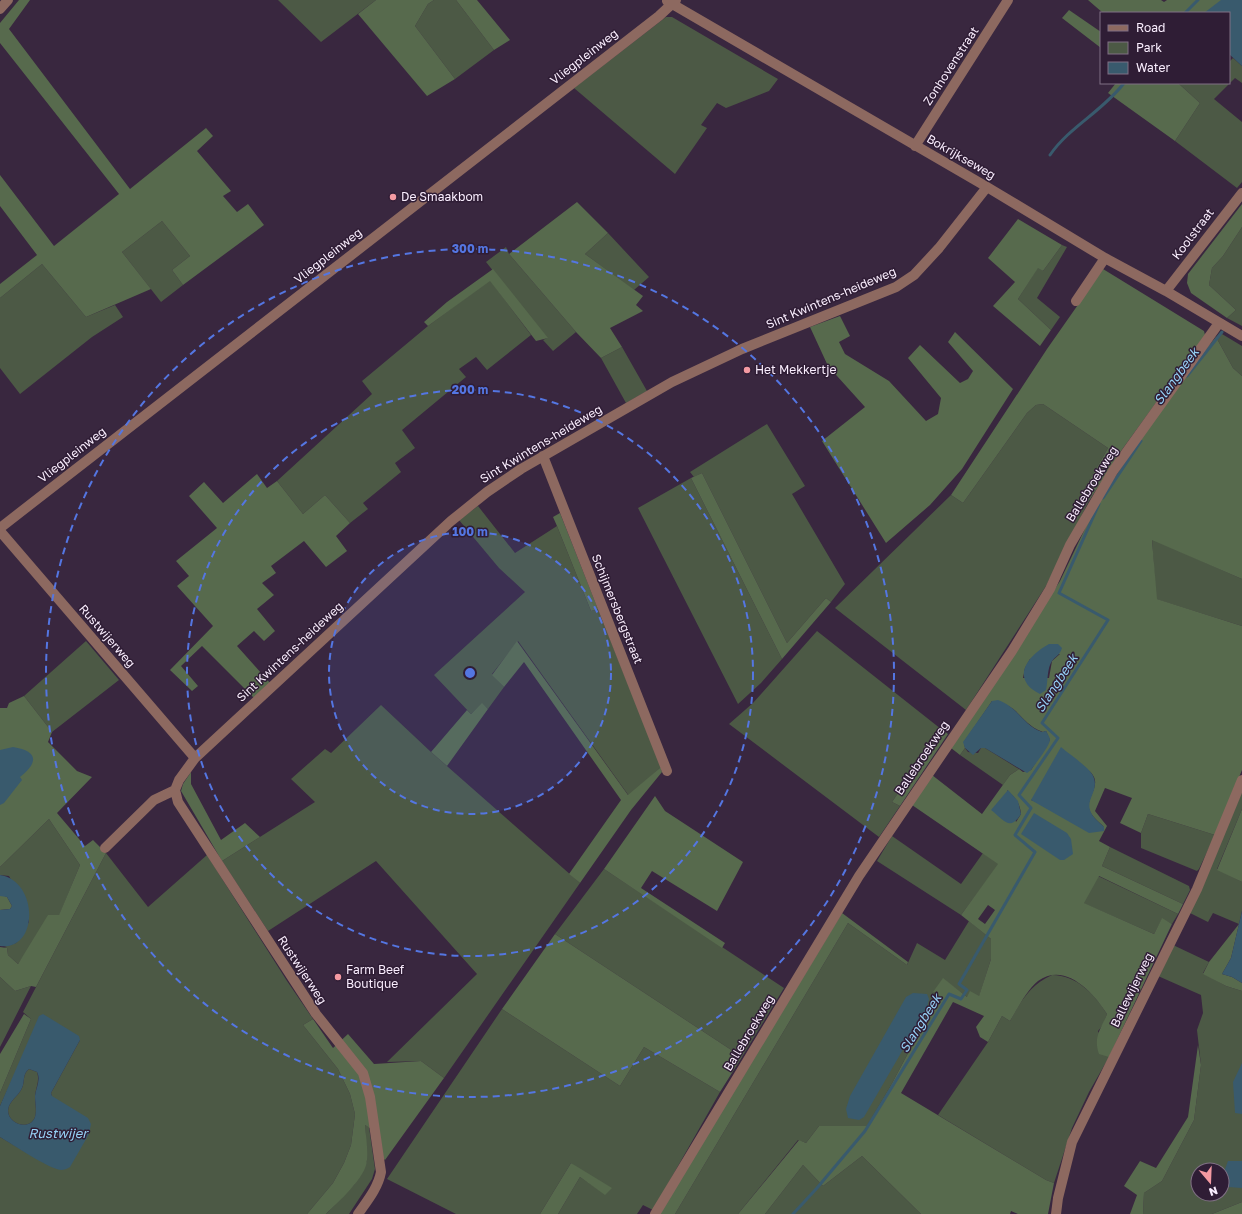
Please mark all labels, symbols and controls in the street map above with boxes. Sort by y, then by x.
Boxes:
legend [1100,12,1230,84]
text: Road [1136,20,1165,35]
street label: Zonhovenstraat [920,23,982,108]
street label: Vliegpleinweg [547,25,621,88]
text: Park [1136,40,1162,55]
text: Water [1136,60,1170,75]
street label: Bokrijkseweg [924,131,998,182]
place label: De Smaakbom [401,189,483,204]
marker: De Smaakbom [388,192,398,202]
street label: Koolstraat [1168,205,1217,262]
street label: Vliegpleinweg [291,224,365,287]
text: 300 m [452,241,488,256]
street label: Sint Kwintens-heideweg [764,263,898,332]
water label: Slangbeek [1150,343,1203,408]
place label: Het Mekkertje [755,362,836,377]
marker: Het Mekkertje [742,365,752,375]
text: 200 m [452,382,488,397]
street label: Sint Kwintens-heideweg [477,401,605,486]
street label: Vliegpleinweg [35,423,109,486]
street label: Ballebroekweg [1062,443,1121,524]
text: 100 m [452,524,488,539]
street label: Schijmersbergstraat [589,552,646,666]
street label: Sint Kwintens-heideweg [233,598,346,705]
street label: Rustwijerweg [76,601,139,670]
water label: Slangbeek [1031,649,1082,715]
centre of rings [463,666,477,680]
street label: Ballebroekweg [891,718,952,798]
street label: Rustwijerweg [275,933,330,1007]
street label: Ballewijerweg [1107,950,1156,1030]
place label: Farm Beef Boutique [346,962,405,991]
marker: Farm Beef Boutique [333,972,343,982]
water label: Slangbeek [896,989,945,1055]
street label: Ballebroekweg [720,992,777,1074]
water label: Rustwijer [29,1125,89,1141]
north arrow [1190,1162,1230,1202]
text: N [1207,1184,1219,1199]

